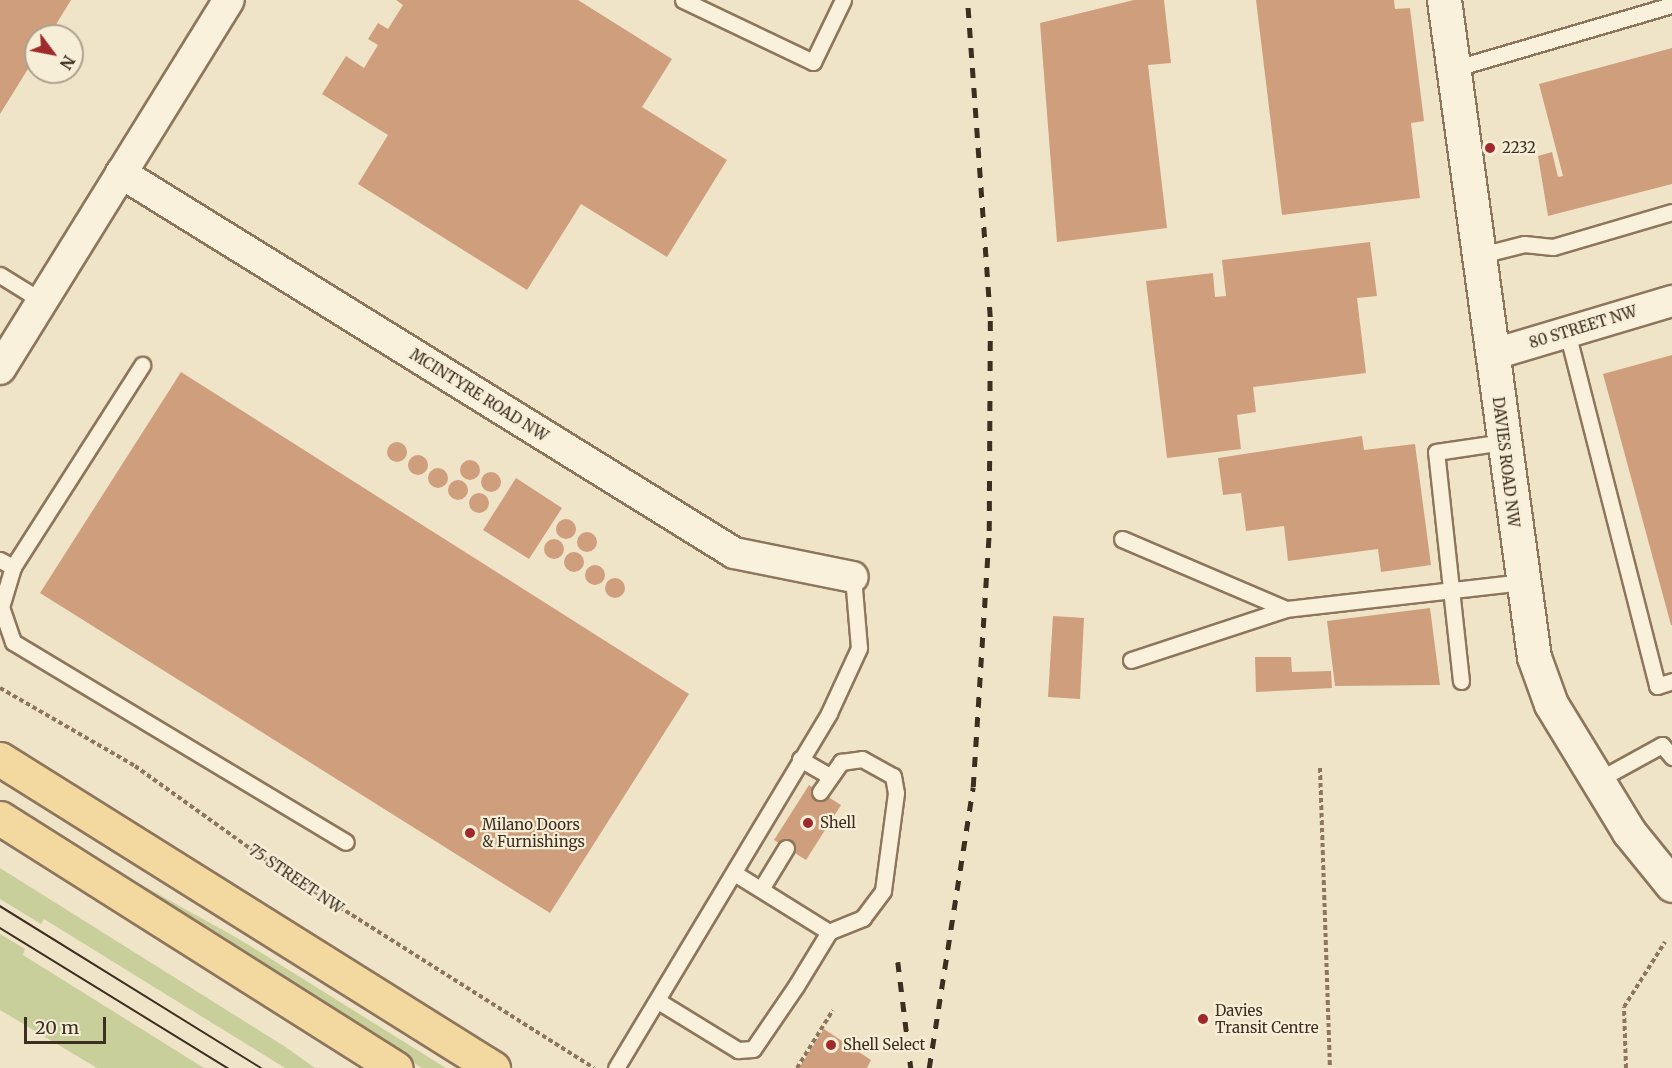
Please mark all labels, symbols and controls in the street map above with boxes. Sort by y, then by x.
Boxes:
north arrow [24,24,84,84]
text: N [56,52,79,73]
place label: 2232 [1502,139,1536,157]
marker: 2232 [1483,141,1497,155]
street label: 80 STREET NW [1527,302,1639,352]
street label: MCINTYRE ROAD NW [407,345,551,445]
street label: DAVIES ROAD NW [1489,396,1523,528]
place label: Shell [820,814,856,832]
place label: Milano Doors & Furnishings [482,815,585,850]
marker: Shell [801,816,815,830]
marker: Milano Doors & Furnishings [463,826,477,840]
street label: 75 STREET NW [245,841,347,917]
place label: Davies Transit Centre [1215,1001,1318,1036]
scale bar [27,1005,110,1043]
marker: Davies Transit Centre [1196,1012,1210,1026]
text: 20 m [35,1016,79,1039]
place label: Shell Select [843,1036,925,1054]
marker: Shell Select [824,1038,838,1052]

